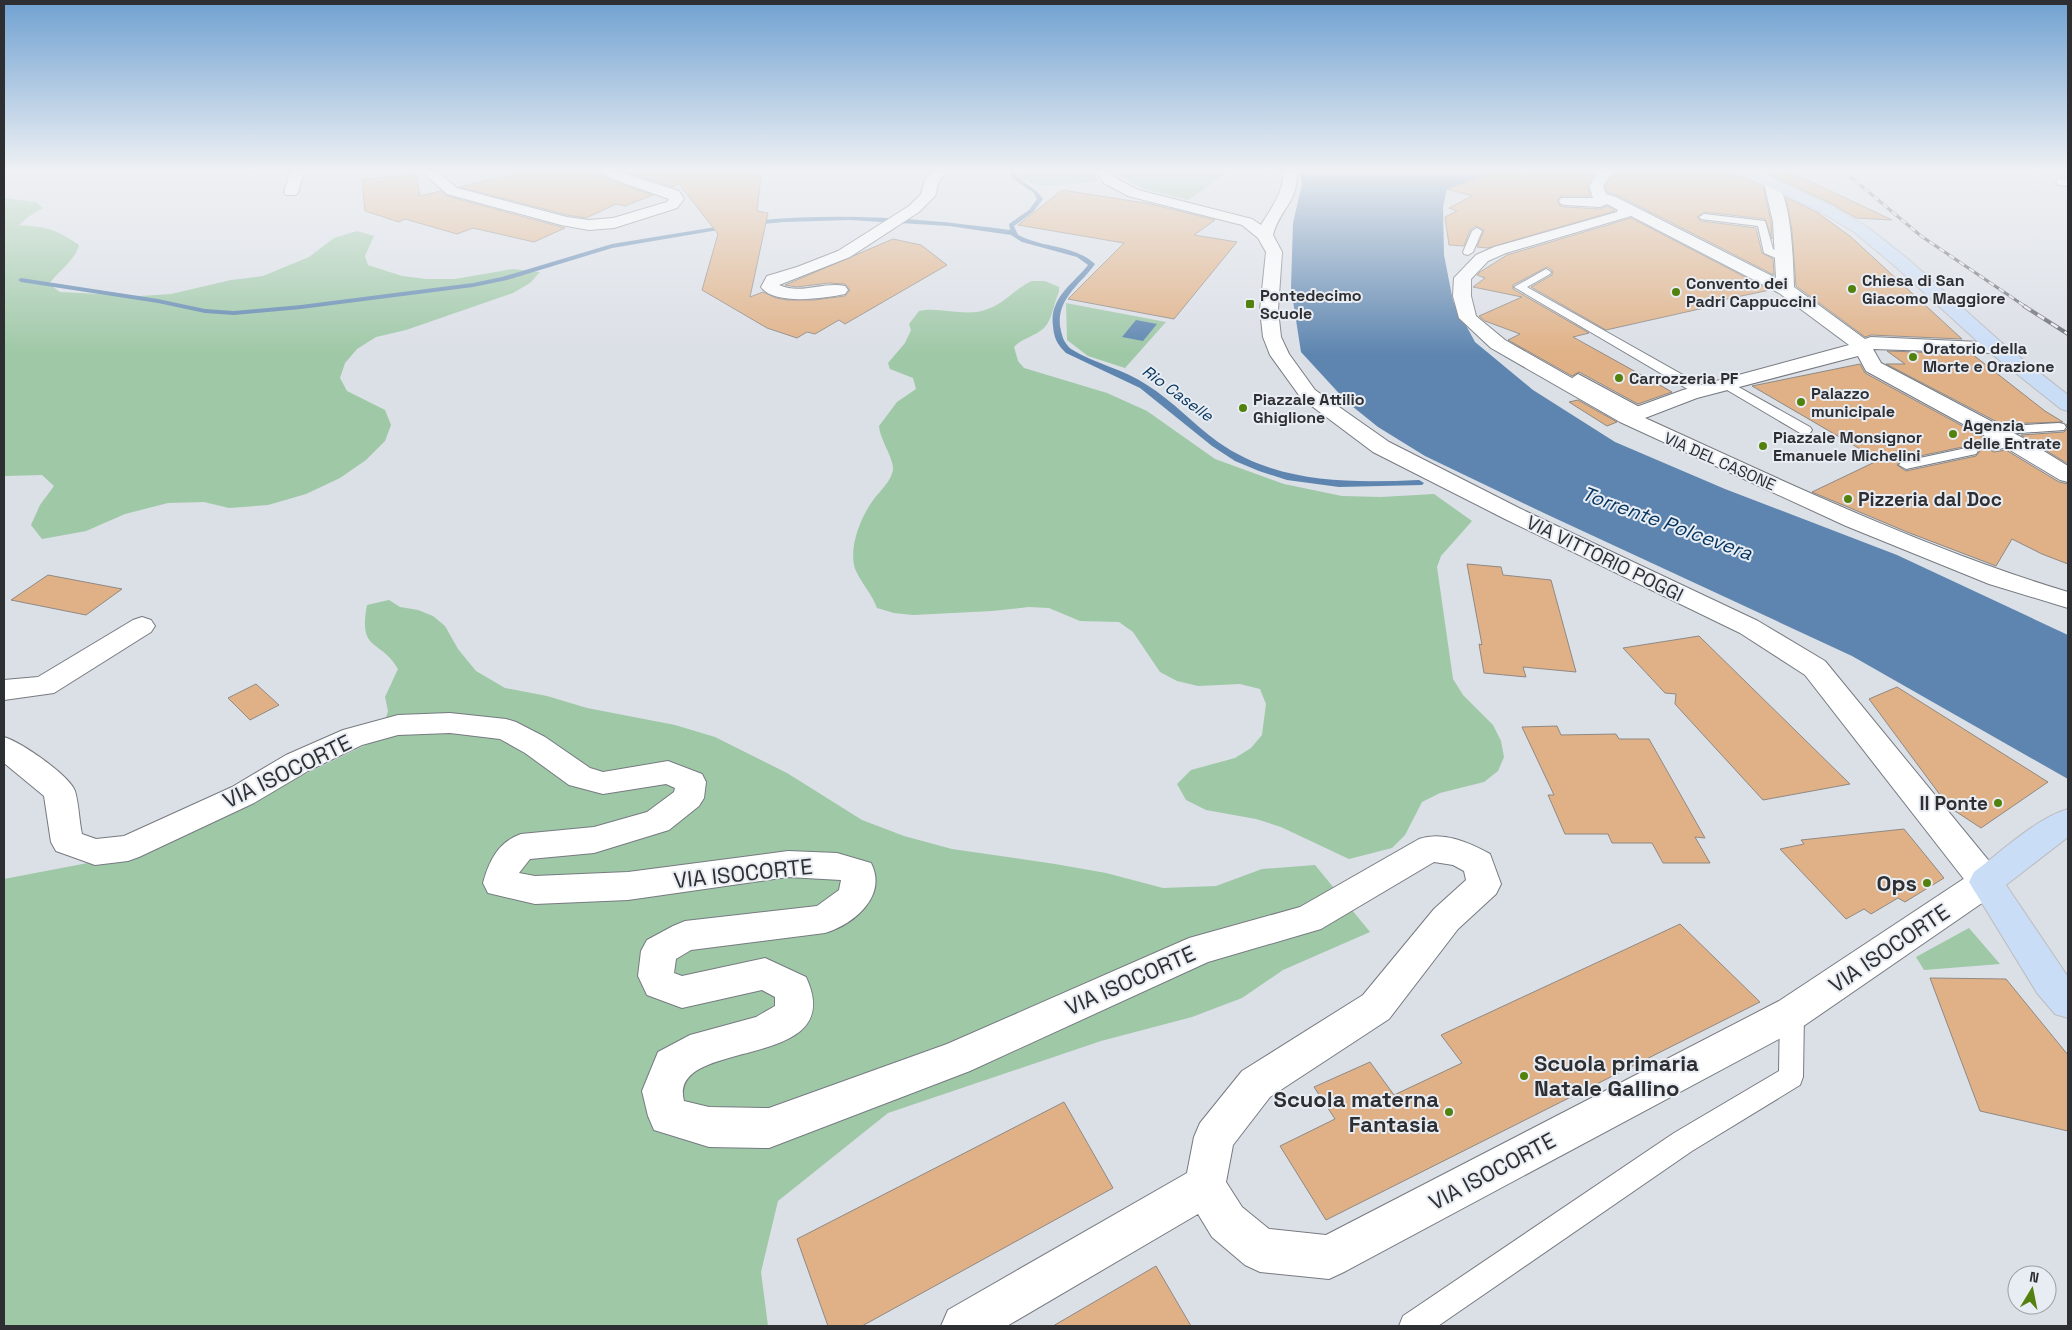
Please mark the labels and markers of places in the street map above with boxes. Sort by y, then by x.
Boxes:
place label: Chiesa di San Giacomo Maggiore [1862,270,2006,309]
place label: Convento dei Padri Cappuccini [1686,273,1816,312]
marker: Chiesa di San Giacomo Maggiore [1846,283,1858,295]
place label: Pontedecimo Scuole [1260,285,1362,324]
marker: Convento dei Padri Cappuccini [1670,286,1682,298]
marker: Pontedecimo Scuole [1244,298,1256,310]
place label: Oratorio della Morte e Orazione [1923,338,2054,377]
marker: Oratorio della Morte e Orazione [1907,351,1919,363]
place label: Carrozzeria PF [1629,368,1739,389]
marker: Carrozzeria PF [1613,372,1625,384]
place label: Palazzo municipale [1811,383,1895,422]
place label: Piazzale Attilio Ghiglione [1253,389,1365,428]
marker: Palazzo municipale [1795,396,1807,408]
marker: Piazzale Attilio Ghiglione [1237,402,1249,414]
place label: Agenzia delle Entrate [1963,415,2061,454]
place label: Piazzale Monsignor Emanuele Michelini [1773,427,1922,466]
marker: Agenzia delle Entrate [1947,428,1959,440]
marker: Piazzale Monsignor Emanuele Michelini [1757,440,1769,452]
place label: Pizzeria dal Doc [1858,487,2002,512]
marker: Pizzeria dal Doc [1842,493,1854,505]
place label: Il Ponte [1920,791,1988,816]
marker: Il Ponte [1992,797,2004,809]
place label: Ops [1877,869,1917,897]
marker: Ops [1921,877,1933,889]
place label: Scuola primaria Natale Gallino [1534,1049,1699,1102]
marker: Scuola primaria Natale Gallino [1518,1070,1530,1082]
place label: Scuola materna Fantasia [1274,1085,1439,1138]
marker: Scuola materna Fantasia [1443,1106,1455,1118]

